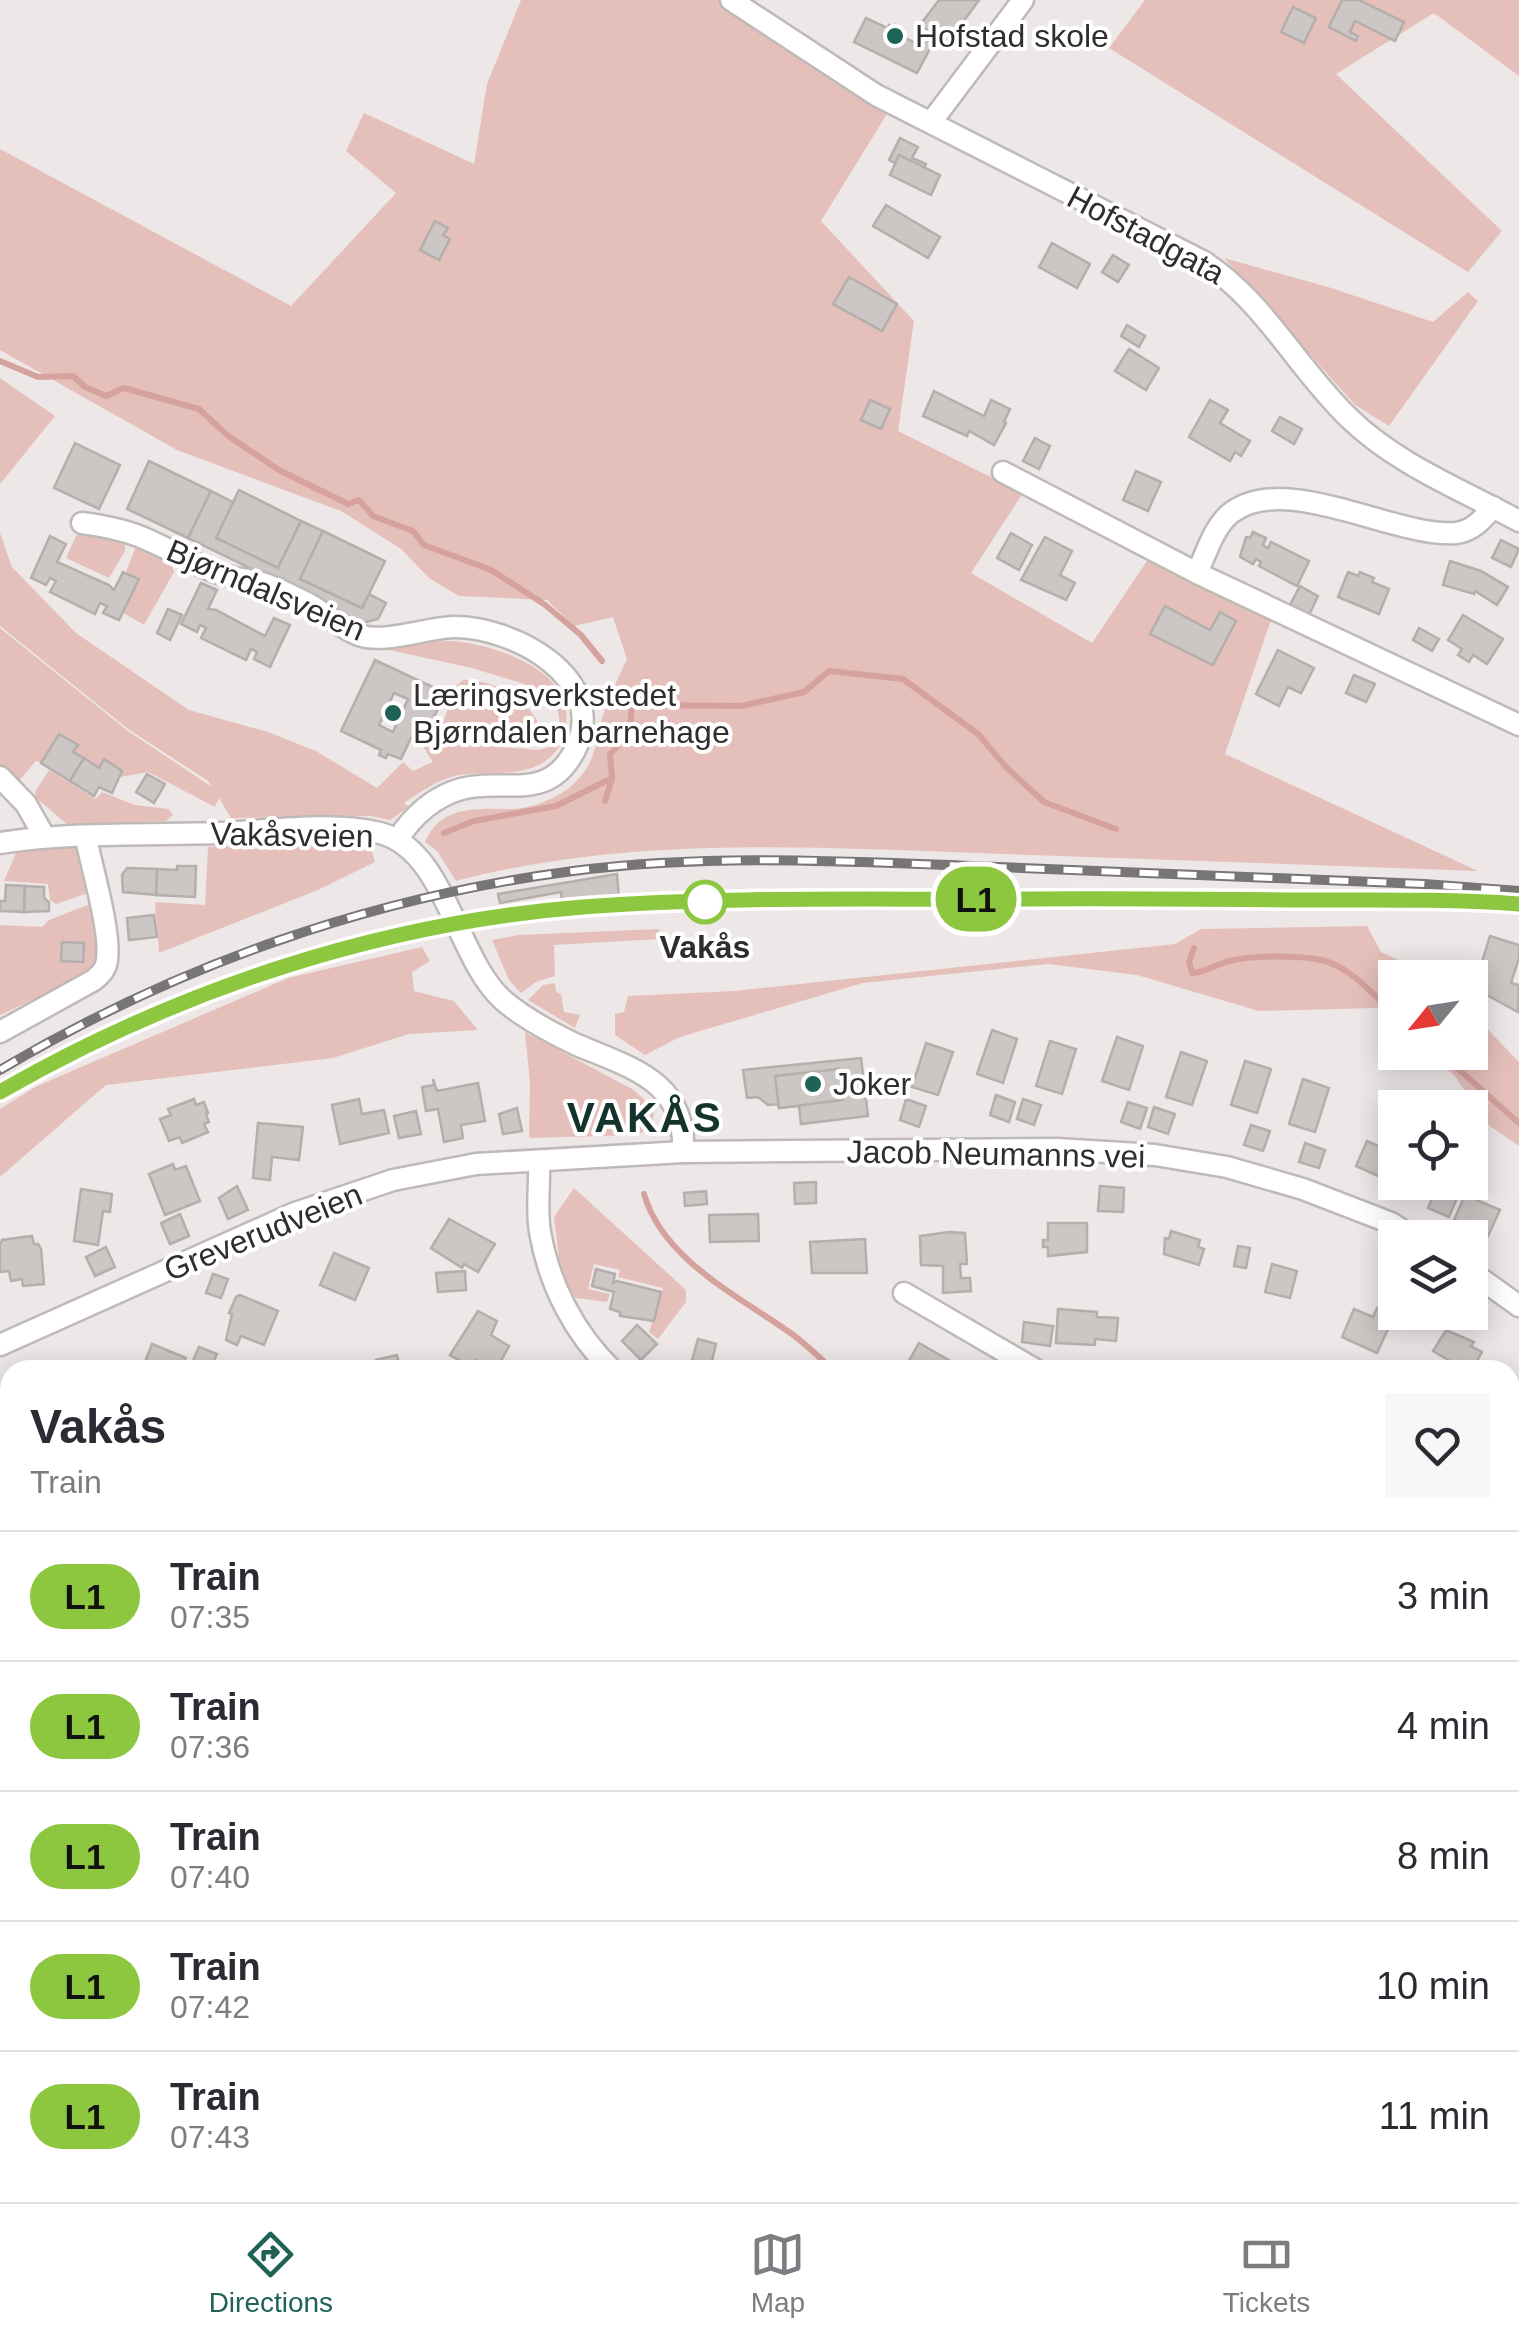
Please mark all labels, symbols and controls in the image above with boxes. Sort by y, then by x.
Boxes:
place label: Hofstad skole [915,18,1109,54]
marker: Hofstad skole [884,25,906,47]
street label: Hofstadgata [1061,179,1231,291]
street label: Bjørndalsveien [162,532,370,648]
place label: Læringsverkstedet Bjørndalen barnehage [413,677,730,750]
marker: Læringsverkstedet Bjørndalen barnehage [382,702,404,724]
street label: Vakåsveien [210,816,374,854]
line badge: L1 [931,866,1021,932]
text: L1 [956,880,996,919]
marker: Vakås [684,881,726,923]
place label: Vakås [660,929,750,965]
north arrow [1378,960,1488,1070]
map controls [1378,960,1488,1330]
place label: Joker [833,1066,912,1102]
marker: Joker [802,1073,824,1095]
button: locate [1378,1090,1488,1200]
district label: VAKÅS [567,1094,723,1141]
street label: Jacob Neumanns vei [846,1133,1146,1175]
street label: Greverudveien [159,1176,367,1288]
button: layers [1378,1220,1488,1330]
button: heart [1385,1393,1490,1498]
text: Vakås [30,1400,166,1453]
text: Train [30,1464,102,1500]
text: Train [170,1556,261,1598]
text: 3 min [1397,1575,1490,1617]
text: L1 [65,1577,105,1616]
text: 07:35 [170,1599,250,1635]
text: Train [170,1686,261,1728]
text: 4 min [1397,1705,1490,1747]
text: L1 [65,1707,105,1746]
text: 07:36 [170,1729,250,1765]
text: Train [170,1816,261,1858]
text: 8 min [1397,1835,1490,1877]
text: L1 [65,1837,105,1876]
text: 07:40 [170,1859,250,1895]
text: Train [170,1946,261,1988]
text: 10 min [1376,1965,1490,2007]
text: L1 [65,1967,105,2006]
text: 07:42 [170,1989,250,2025]
text: Train [170,2076,261,2118]
text: 11 min [1379,2095,1490,2137]
text: L1 [65,2097,105,2136]
text: 07:43 [170,2119,250,2155]
tab: Directions [209,2227,333,2319]
tab: Map [750,2227,805,2319]
tab: Tickets [1223,2227,1310,2319]

